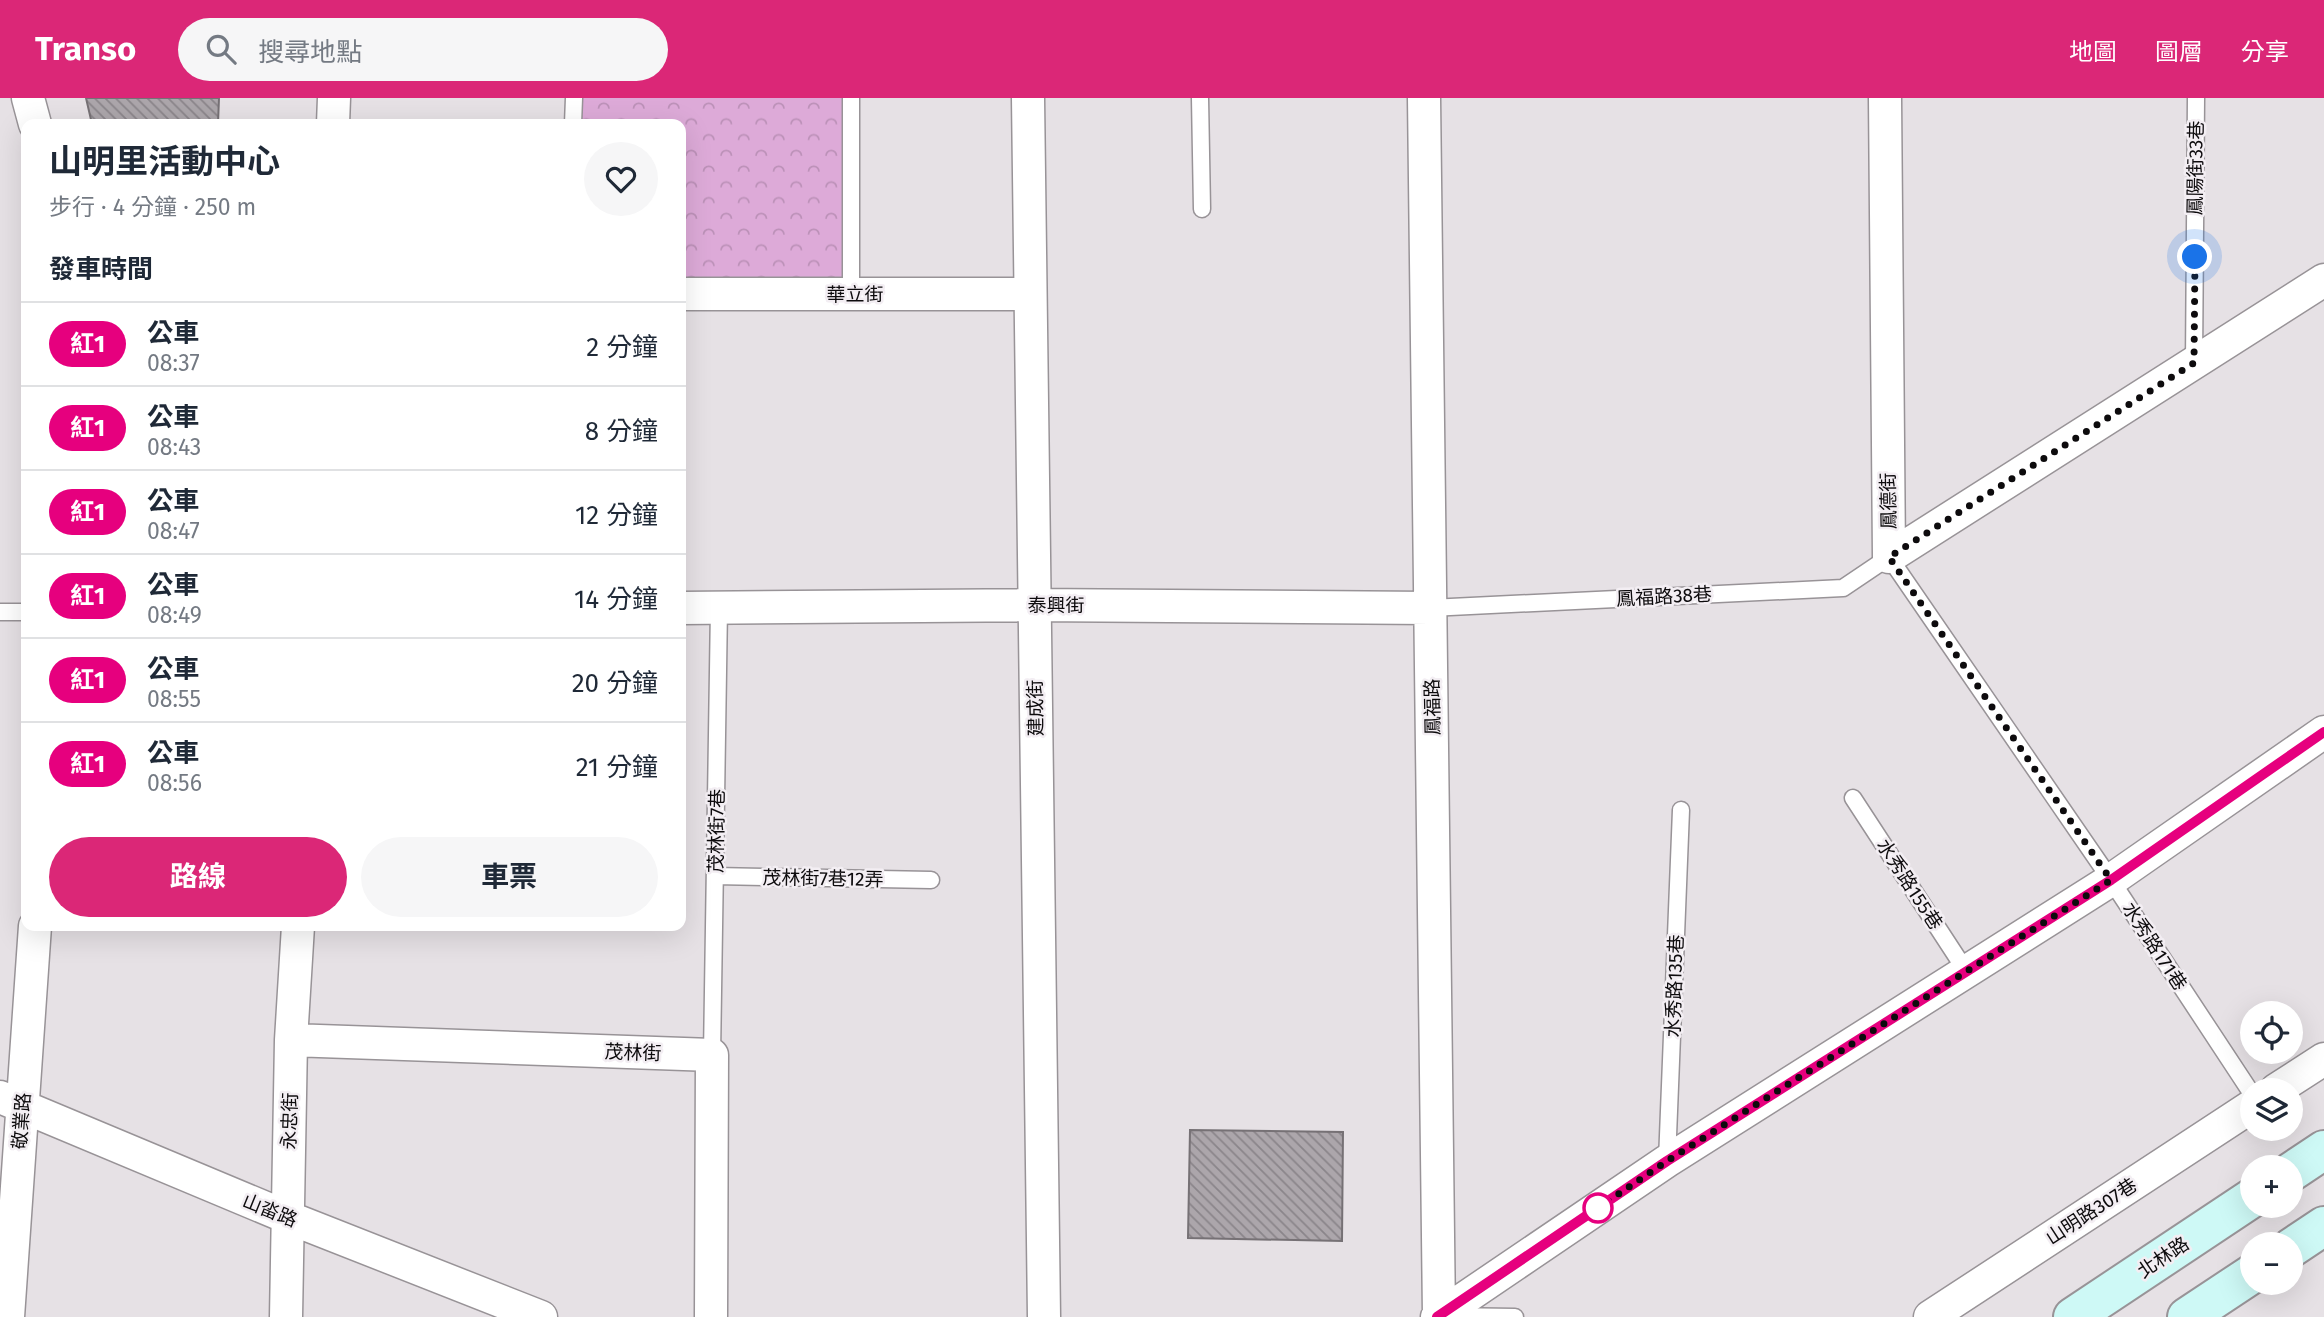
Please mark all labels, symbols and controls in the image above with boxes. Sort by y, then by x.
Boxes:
search box [178,18,668,81]
text: Transo [35,29,136,69]
icon: search [202,30,240,68]
text: 搜尋地點 [258,37,362,68]
text: 地圖 [2069,38,2117,66]
text: 圖層 [2155,38,2203,66]
text: 分享 [2241,38,2289,66]
street label: 鳳陽街33巷 [2183,120,2208,216]
text: 山明里活動中心 [49,142,280,182]
button: heart [584,142,658,216]
text: 步行 · 4 分鐘 · 250 m [49,193,256,221]
your location [2177,239,2212,274]
text: 發車時間 [49,254,153,285]
street label: 華立街 [826,283,884,306]
text: 公車 [147,318,199,349]
text: 紅1 [70,330,105,358]
text: 2 分鐘 [586,332,658,363]
text: 08:37 [147,349,200,377]
text: 公車 [147,402,199,433]
text: 紅1 [70,414,105,442]
text: 8 分鐘 [585,416,658,447]
text: 08:43 [147,433,201,461]
street label: 鳳德街 [1877,472,1900,530]
text: 公車 [147,486,199,517]
text: 紅1 [70,498,105,526]
text: 12 分鐘 [575,500,658,531]
text: 08:47 [147,517,200,545]
text: 公車 [147,570,199,601]
text: 紅1 [70,582,105,610]
street label: 鳳福路38巷 [1616,583,1713,610]
text: 14 分鐘 [574,584,658,615]
street label: 泰興街 [1027,594,1085,617]
text: 08:49 [147,601,202,629]
text: 公車 [147,654,199,685]
text: 紅1 [70,666,105,694]
text: 20 分鐘 [572,668,658,699]
street label: 鳳福路 [1421,678,1444,736]
street label: 建成街 [1024,679,1047,737]
text: 08:55 [147,685,201,713]
text: 公車 [147,738,199,769]
text: 紅1 [70,750,105,778]
text: 21 分鐘 [576,752,658,783]
text: 08:56 [147,769,202,797]
street label: 茂林街7巷 [704,789,729,873]
street label: 水秀路155巷 [1872,835,1947,934]
button: 路線 [49,837,347,917]
button: 車票 [361,837,658,917]
street label: 茂林街7巷12弄 [762,866,884,891]
street label: 水秀路171巷 [2118,898,2192,995]
street label: 水秀路135巷 [1661,934,1688,1038]
map controls [2240,1001,2303,1295]
button: locate [2240,1001,2303,1064]
street label: 茂林街 [604,1040,662,1065]
button: layers [2240,1078,2303,1141]
street label: 敬業路 [8,1092,35,1150]
street label: 永忠街 [277,1092,302,1150]
button: + [2240,1155,2303,1218]
street label: 山明路307巷 [2041,1173,2141,1249]
street label: 山畓路 [239,1189,301,1232]
unlabelled marker [1583,1193,1613,1223]
street label: 北林路 [2133,1232,2193,1283]
button: − [2240,1232,2303,1295]

